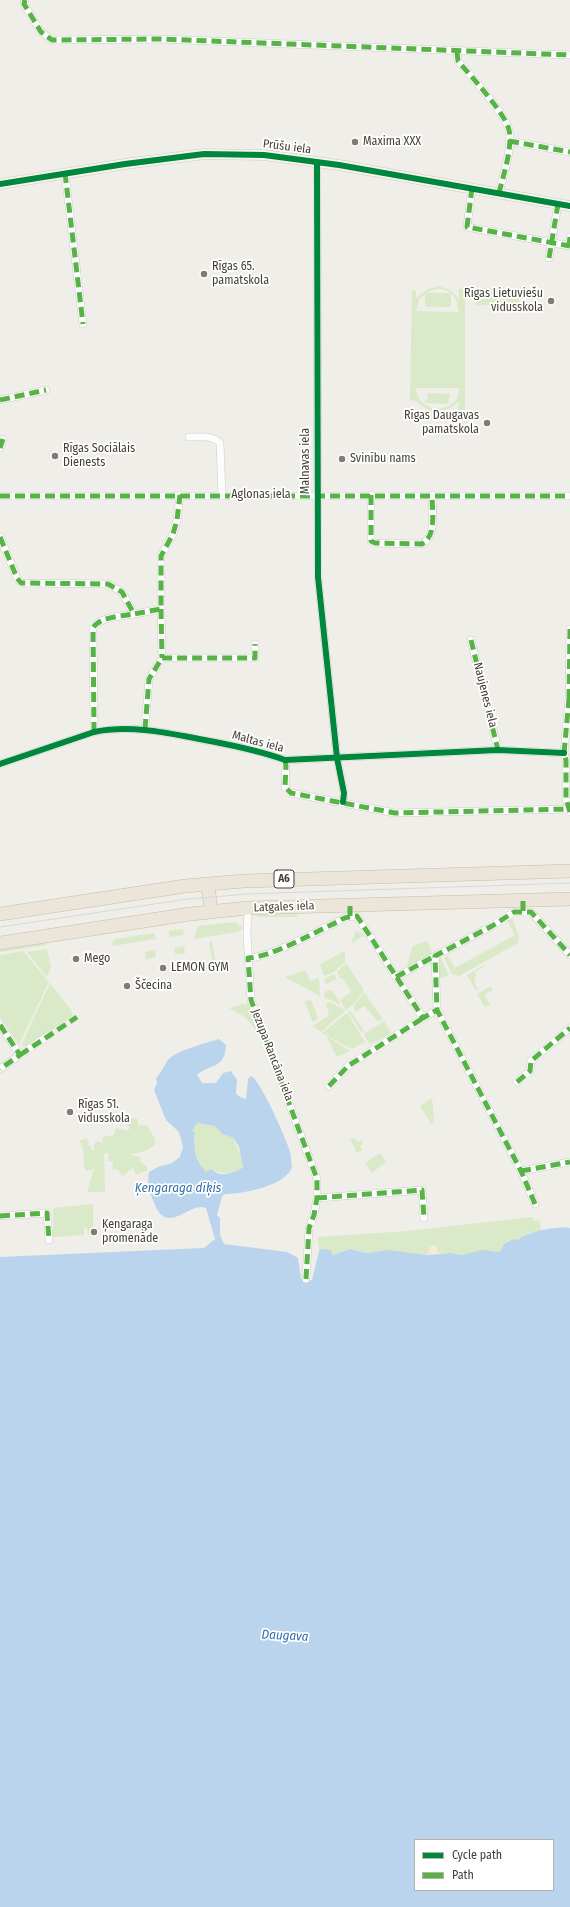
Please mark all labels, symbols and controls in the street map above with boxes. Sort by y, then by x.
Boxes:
place label: Maxima XXX [363,135,421,149]
street label: Prūšu iela [262,137,312,157]
marker: Maxima XXX [350,137,360,147]
place label: Rīgas 65. pamatskola [212,260,269,288]
marker: Rīgas 65. pamatskola [199,269,209,279]
place label: Rīgas Lietuviešu vidusskola [464,287,543,315]
marker: Rīgas Lietuviešu vidusskola [546,296,556,306]
place label: Rīgas Daugavas pamatskola [404,409,479,437]
marker: Rīgas Daugavas pamatskola [482,418,492,428]
street label: Malnavas iela [299,428,313,494]
place label: Rīgas Sociālais Dienests [63,442,135,470]
marker: Rīgas Sociālais Dienests [50,451,60,461]
place label: Svinību nams [350,452,416,466]
marker: Svinību nams [337,454,347,464]
street label: Aglonas iela [231,488,291,502]
street label: Naujenes iela [470,661,500,729]
street label: Maltas iela [231,728,285,756]
road number: A6 [274,870,294,888]
street label: Latgales iela [253,899,315,915]
place label: Mego [84,952,110,966]
marker: Mego [71,954,81,964]
place label: LEMON GYM [171,961,229,975]
marker: LEMON GYM [158,963,168,973]
place label: Ščecina [135,979,172,993]
marker: Ščecina [122,981,132,991]
street label: Jezupa Rancāna iela [248,1007,296,1103]
place label: Rīgas 51. vidusskola [78,1098,130,1126]
marker: Rīgas 51. vidusskola [65,1107,75,1117]
water label: Ķengaraga dīķis [135,1180,221,1196]
place label: Ķengaraga promenāde [102,1218,158,1246]
marker: Ķengaraga promenāde [89,1227,99,1237]
water label: Daugava [261,1627,309,1645]
legend [414,1839,554,1891]
text: Cycle path [452,1848,502,1862]
text: Path [452,1868,474,1882]

